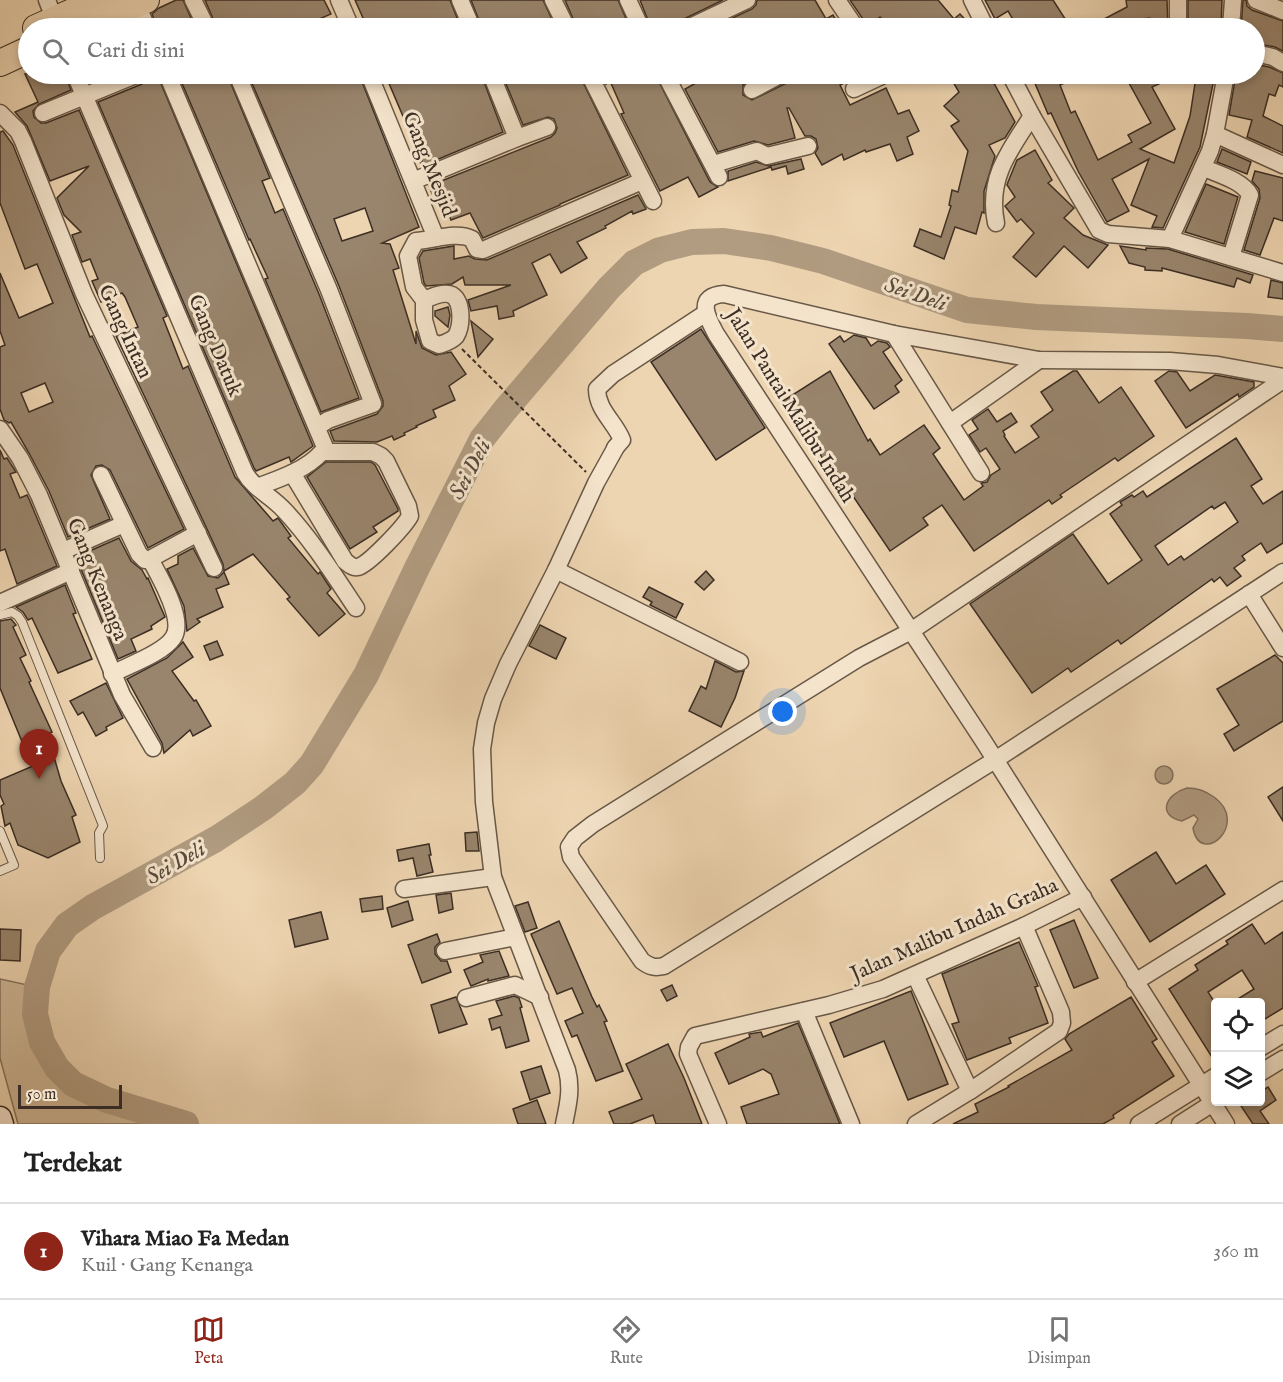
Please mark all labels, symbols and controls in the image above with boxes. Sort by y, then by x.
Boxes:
search box [18,18,1265,84]
icon: search [39,35,72,68]
text: Cari di sini [87,37,185,65]
street label: Gang Mesjid [395,108,462,222]
water label: Sei Deli [881,271,952,319]
street label: Gang Intan [91,280,158,383]
street label: Gang Datuk [181,291,248,401]
street label: Jalan Pantai Malibu Indah [718,302,861,508]
water label: Sei Deli [443,434,499,505]
street label: Gang Kenanga [60,514,134,646]
your location [768,697,797,726]
pin: 1 [20,730,58,779]
water label: Sei Deli [141,835,212,892]
street label: Jalan Malibu Indah Graha [845,872,1063,989]
map controls [1211,998,1265,1106]
button: locate [1211,998,1265,1052]
button: layers [1211,1052,1265,1106]
scale bar [18,1082,122,1110]
text: 50 m [27,1085,56,1105]
text: Terdekat [24,1147,122,1180]
text: Vihara Miao Fa Medan [81,1225,289,1253]
text: 1 [40,1239,47,1264]
text: 360 m [1213,1239,1259,1264]
text: Kuil · Gang Kenanga [81,1253,253,1278]
tab: Peta [192,1313,225,1369]
tab: Rute [610,1313,643,1369]
tab: Disimpan [1027,1313,1091,1369]

